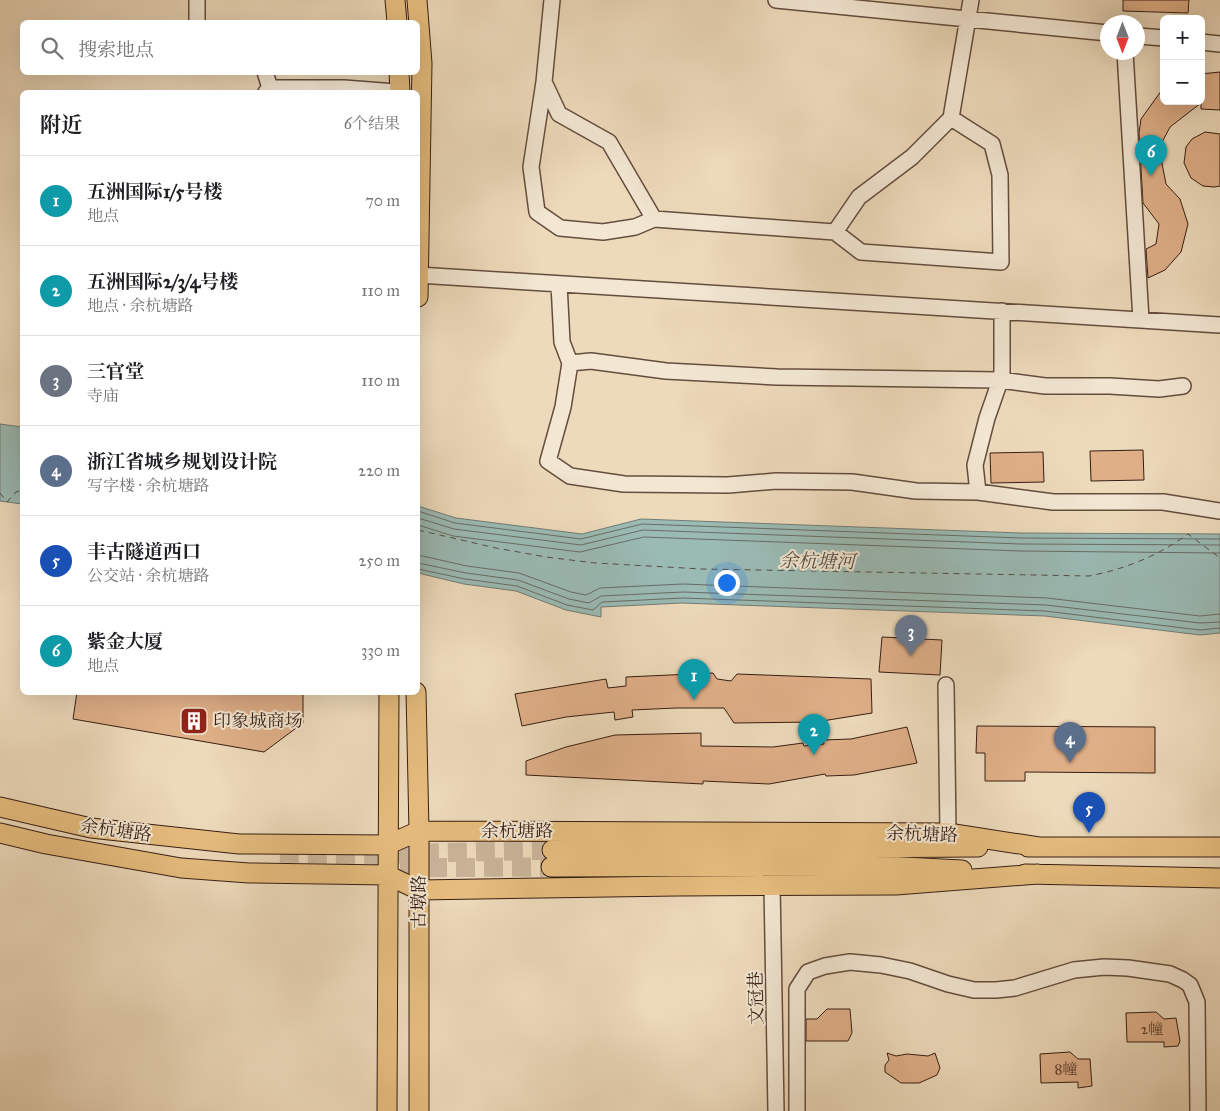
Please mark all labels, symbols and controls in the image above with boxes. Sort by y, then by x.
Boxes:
north arrow [1100,15,1145,60]
map controls [1160,15,1205,105]
button: + [1160,15,1205,60]
search box [20,20,420,75]
icon: search [38,34,66,62]
text: 搜索地点 [78,38,154,61]
button: − [1160,60,1205,105]
text: 附近 [40,112,82,138]
text: 6个结果 [344,114,400,133]
pin: 6 [1135,135,1167,176]
text: 五洲国际1/5号楼 [87,180,222,203]
text: 1 [53,191,59,210]
text: 70 m [365,191,400,210]
text: 地点 [87,206,119,225]
text: 五洲国际2/3/4号楼 [87,270,238,293]
text: 2 [52,281,60,300]
text: 110 m [361,281,400,300]
text: 地点 · 余杭塘路 [87,296,193,315]
text: 三官堂 [87,360,144,383]
text: 3 [53,371,59,390]
text: 110 m [361,371,400,390]
text: 寺庙 [87,386,119,405]
text: 浙江省城乡规划设计院 [87,450,277,473]
text: 4 [52,461,60,480]
text: 220 m [358,461,400,480]
text: 写字楼 · 余杭塘路 [87,476,209,495]
text: 丰古隧道西口 [87,540,201,563]
water label: 余杭塘河 [779,549,858,573]
text: 5 [52,551,60,570]
text: 250 m [359,551,400,570]
text: 公交站 · 余杭塘路 [87,566,209,585]
your location [714,570,740,596]
pin: 3 [895,615,927,656]
text: 紫金大厦 [87,630,163,653]
text: 6 [52,641,60,660]
text: 330 m [361,641,400,660]
text: 地点 [87,656,119,675]
pin: 1 [678,659,710,700]
building icon: 印象城商场 [179,706,209,736]
place label: 印象城商场 [213,710,303,732]
pin: 2 [798,714,830,755]
pin: 4 [1054,722,1086,763]
pin: 5 [1073,792,1105,833]
street label: 余杭塘路 [79,814,153,846]
street label: 余杭塘路 [481,820,553,842]
street label: 余杭塘路 [886,822,958,846]
street label: 古墩路 [408,875,430,929]
street label: 文冠巷 [745,971,767,1025]
house number: 2幢 [1141,1020,1163,1038]
house number: 8幢 [1055,1060,1077,1078]

